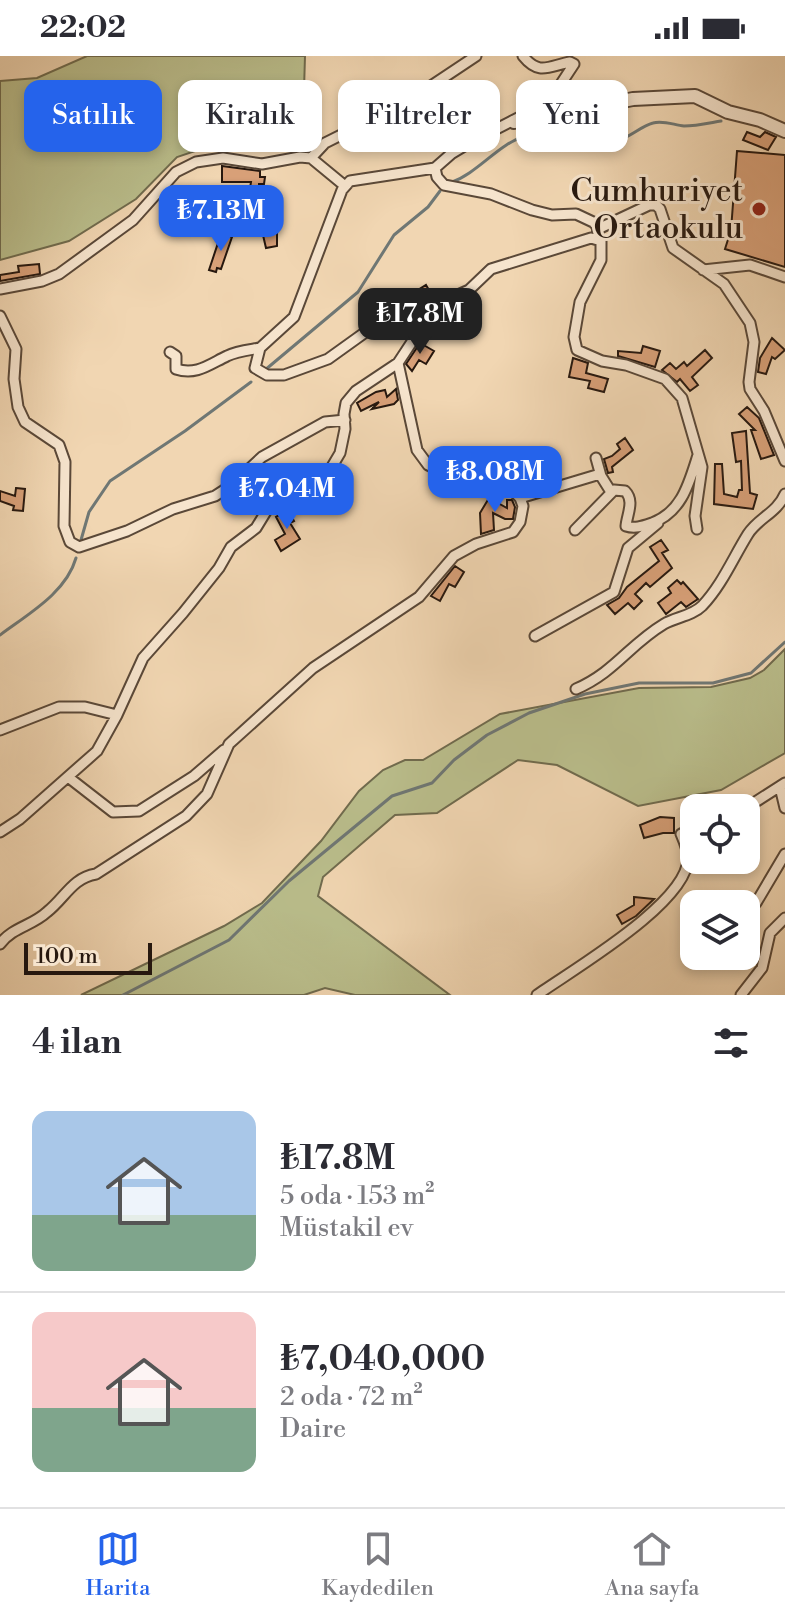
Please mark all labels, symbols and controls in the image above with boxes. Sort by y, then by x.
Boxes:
text: 22:02 [40,9,126,47]
chip: Satılık [24,80,162,152]
chip: Kiralık [178,80,322,152]
chip: Filtreler [338,80,500,152]
chip: Yeni [516,80,628,152]
place label: Cumhuriyet Ortaokulu [571,171,743,248]
pin: ₺7.13M [156,185,286,253]
text: ₺7.13M [177,195,265,227]
marker: Cumhuriyet Ortaokulu [750,200,768,218]
pin: ₺17.8M [355,288,485,356]
text: ₺17.8M [376,298,464,330]
pin: ₺8.08M [430,446,560,514]
text: ₺8.08M [446,456,544,488]
pin: ₺7.04M [222,463,352,531]
text: ₺7.04M [239,473,335,505]
map controls [680,794,760,970]
button: locate [680,794,760,874]
button: layers [680,890,760,970]
scale bar [24,939,152,975]
text: 100 m [36,943,98,970]
icon: filters [709,1021,753,1065]
text: 4 ilan [32,1022,122,1064]
text: ₺17.8M [280,1138,395,1180]
icon: home [96,1143,192,1239]
text: 5 oda · 153 m² [280,1180,434,1212]
text: Müstakil ev [280,1212,413,1244]
text: ₺7,040,000 [280,1339,485,1381]
icon: home [96,1344,192,1440]
text: 2 oda · 72 m² [280,1381,423,1413]
text: Daire [280,1413,346,1445]
tab: Harita [86,1527,150,1602]
tab: Kaydedilen [322,1527,434,1602]
tab: Ana sayfa [605,1527,699,1602]

